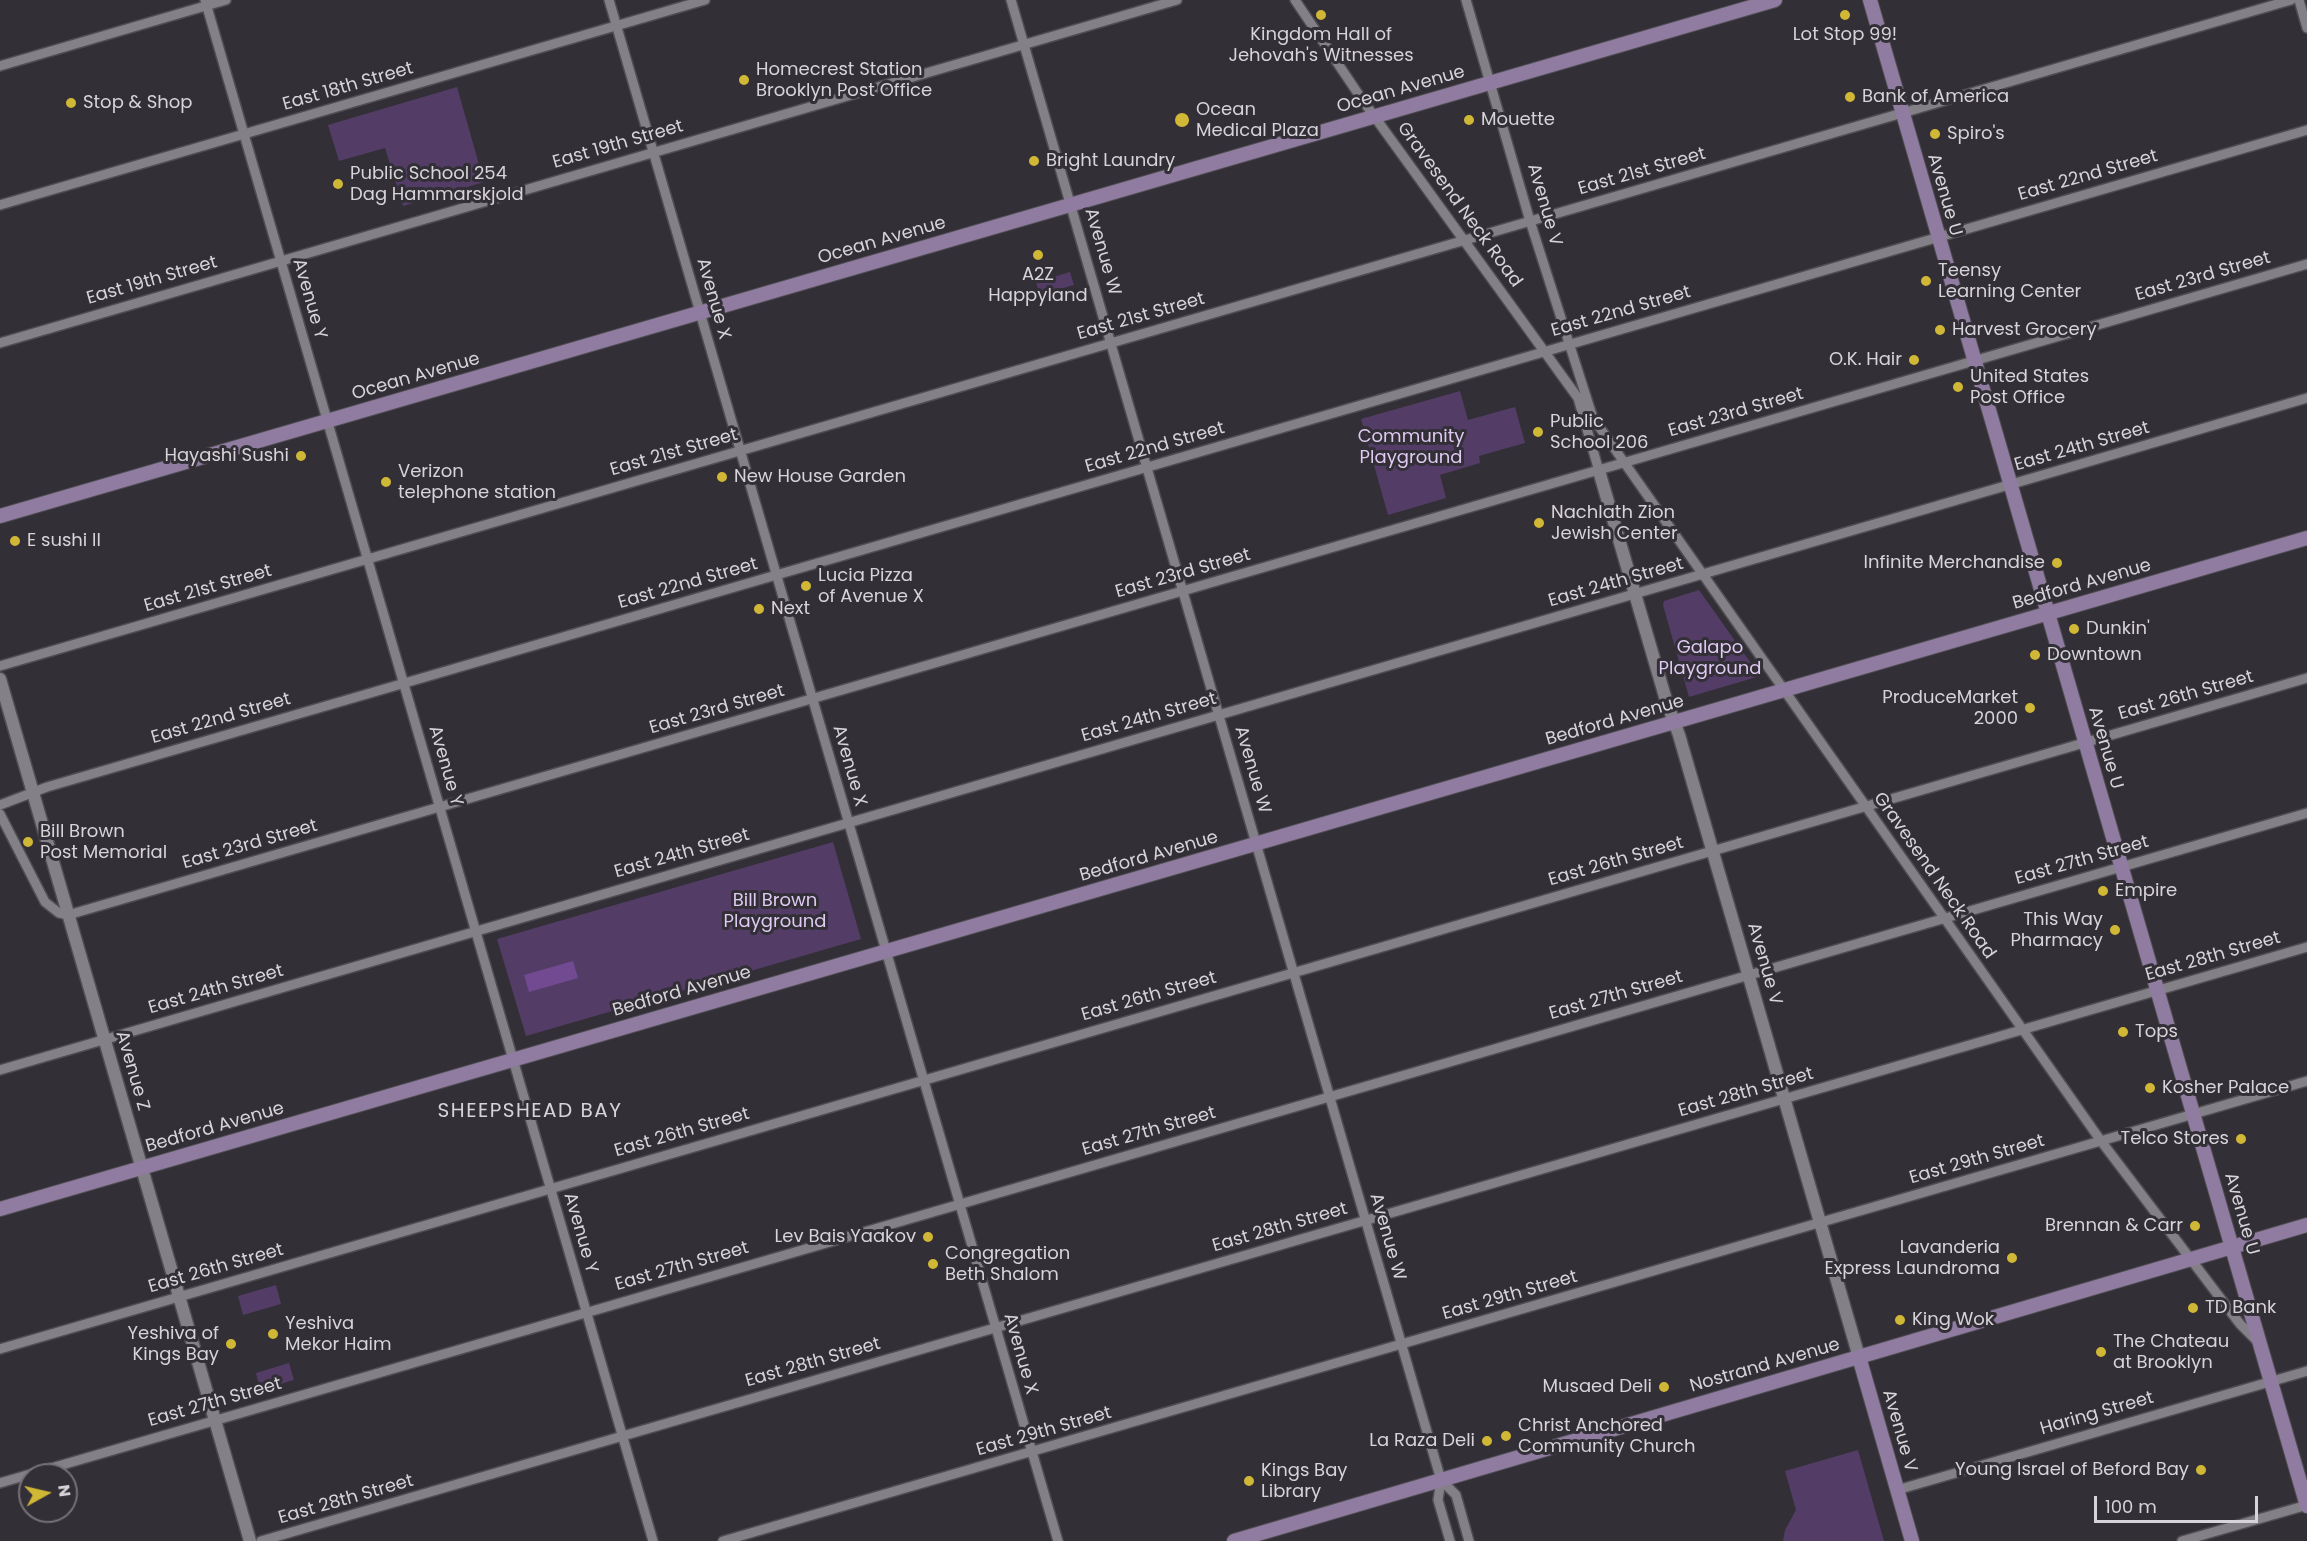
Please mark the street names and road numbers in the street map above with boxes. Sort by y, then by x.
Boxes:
street label: East 18th Street [280,58,416,116]
street label: Ocean Avenue [1334,61,1468,119]
street label: East 19th Street [550,116,686,174]
street label: Gravesend Neck Road [1392,118,1526,292]
street label: East 21st Street [1576,143,1708,201]
street label: East 22nd Street [2016,146,2160,206]
street label: Avenue U [1922,151,1966,239]
street label: Avenue V [1522,161,1566,249]
street label: Avenue W [1079,206,1125,298]
street label: Ocean Avenue [815,212,949,270]
street label: East 23rd Street [2133,247,2273,307]
street label: East 19th Street [84,252,220,310]
street label: Avenue Y [287,256,331,342]
street label: Avenue X [691,256,735,342]
street label: East 22nd Street [1549,282,1693,342]
street label: East 21st Street [1075,288,1207,346]
street label: Ocean Avenue [349,348,483,406]
street label: East 23rd Street [1666,383,1806,443]
street label: East 24th Street [2012,417,2152,477]
street label: East 22nd Street [1083,418,1227,478]
street label: East 21st Street [608,424,740,482]
street label: East 23rd Street [1113,544,1253,604]
street label: East 24th Street [1546,553,1686,613]
street label: East 22nd Street [616,554,760,614]
street label: Bedford Avenue [2010,555,2154,615]
street label: East 21st Street [142,560,274,618]
street label: East 26th Street [2116,666,2256,726]
street label: East 23rd Street [647,680,787,740]
street label: East 24th Street [1079,688,1219,748]
street label: East 22nd Street [149,689,293,749]
street label: Bedford Avenue [1543,691,1687,751]
street label: Avenue U [2083,704,2127,792]
street label: Avenue Y [423,723,467,809]
street label: Avenue X [827,723,871,809]
street label: Avenue W [1229,724,1275,816]
street label: Gravesend Neck Road [1868,788,2000,964]
street label: East 23rd Street [180,815,320,875]
street label: East 24th Street [612,824,752,884]
street label: Bedford Avenue [1077,827,1221,887]
street label: East 26th Street [1546,832,1686,892]
street label: East 27th Street [2013,832,2151,890]
street label: Avenue V [1742,920,1786,1008]
street label: East 28th Street [2143,927,2283,987]
street label: East 24th Street [146,960,286,1020]
street label: Bedford Avenue [610,962,754,1022]
street label: East 26th Street [1079,967,1219,1027]
street label: East 27th Street [1547,967,1685,1025]
street label: Avenue Z [110,1029,154,1113]
street label: East 28th Street [1676,1063,1816,1123]
street label: Bedford Avenue [143,1098,287,1158]
street label: East 26th Street [612,1103,752,1163]
street label: East 27th Street [1080,1103,1218,1161]
street label: East 29th Street [1907,1130,2047,1190]
street label: Avenue U [2219,1170,2263,1258]
street label: Avenue Y [558,1190,602,1276]
street label: Avenue W [1364,1191,1410,1283]
street label: East 28th Street [1210,1198,1350,1258]
street label: East 27th Street [613,1238,751,1296]
street label: East 26th Street [146,1239,286,1299]
street label: East 29th Street [1440,1266,1580,1326]
street label: Avenue X [998,1311,1042,1397]
street label: East 28th Street [743,1333,883,1393]
street label: Nostrand Avenue [1687,1334,1843,1398]
street label: East 27th Street [146,1374,284,1432]
street label: Avenue V [1877,1387,1921,1475]
street label: Haring Street [2038,1387,2156,1441]
street label: East 29th Street [974,1402,1114,1462]
street label: East 28th Street [276,1470,416,1530]

